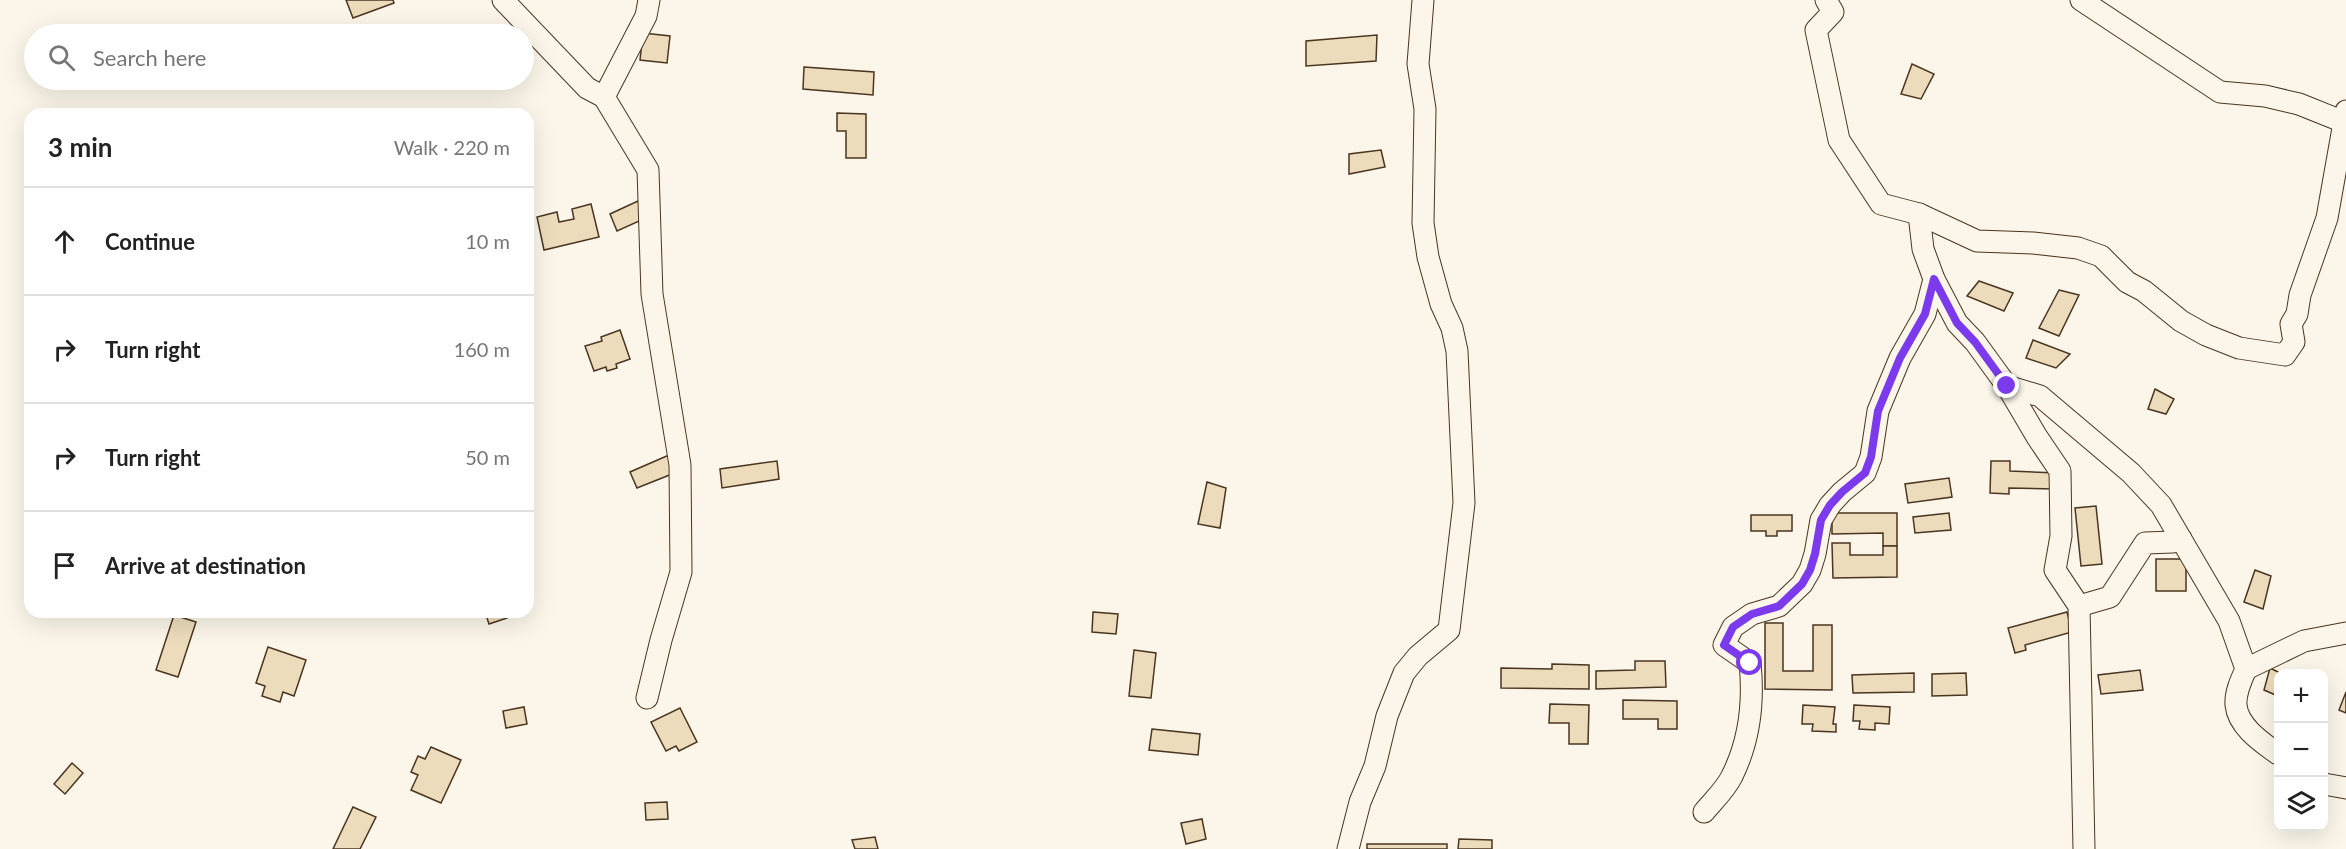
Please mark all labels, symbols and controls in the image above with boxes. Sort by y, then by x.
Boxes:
search box [24,24,534,90]
icon: search [45,41,78,74]
text: Search here [93,44,206,71]
text: 3 min [48,131,112,163]
text: Walk · 220 m [394,135,510,159]
icon: ahead [48,225,81,258]
text: Continue [105,228,195,255]
text: 10 m [465,229,510,253]
icon: right [48,333,81,366]
text: Turn right [105,336,200,363]
text: 160 m [454,337,510,361]
route end [1993,372,2019,398]
icon: right [48,441,81,474]
text: Turn right [105,444,200,471]
text: 50 m [465,445,510,469]
icon: arrive [48,549,81,582]
text: Arrive at destination [105,552,306,579]
route start [1736,649,1762,675]
map controls [2274,669,2328,831]
button: + [2274,669,2328,723]
button: − [2274,723,2328,777]
button: layers [2274,777,2328,831]

